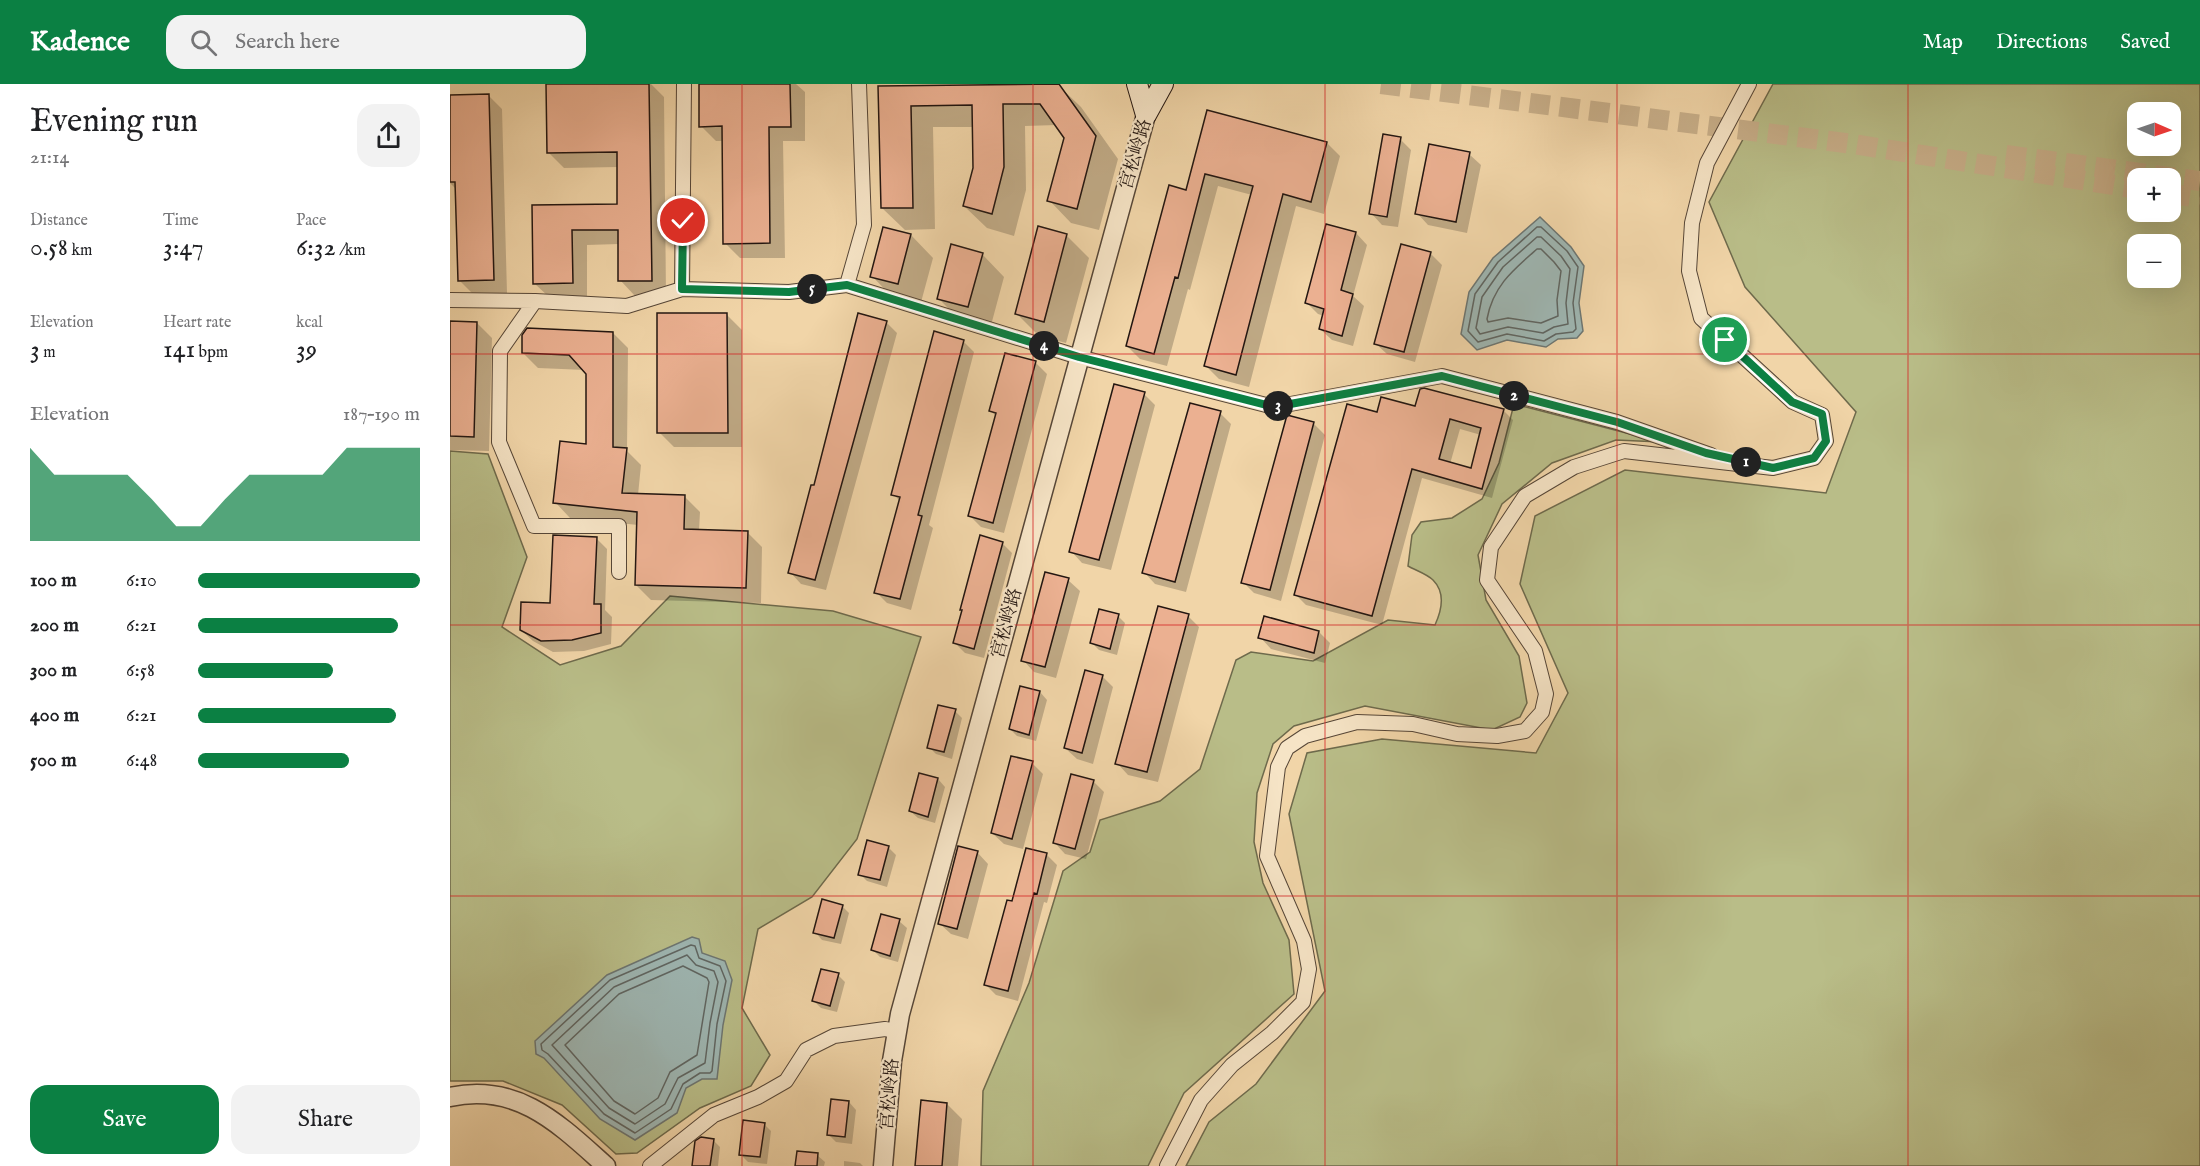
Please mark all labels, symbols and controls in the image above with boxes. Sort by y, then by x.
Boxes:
search box [166,15,586,69]
text: Kadence [30,25,130,60]
icon: search [187,26,220,59]
text: Search here [235,28,340,56]
text: Map [1923,29,1963,56]
text: Directions [1996,29,2087,56]
text: Saved [2120,29,2170,56]
text: Evening run [30,101,198,143]
north arrow [2127,102,2181,156]
map controls [2127,102,2181,288]
button: share [357,104,420,167]
street label: 宫松岭路 [1115,117,1157,192]
text: 21:14 [30,145,69,170]
button: + [2127,168,2181,222]
pin [657,195,708,246]
icon: check [666,204,699,237]
text: Distance [30,211,88,231]
text: Time [163,211,199,231]
text: Pace [296,211,326,231]
text: 0.58 [30,231,68,264]
text: 3:47 [163,231,204,264]
text: 6:32 [296,231,336,264]
button: − [2127,234,2181,288]
text: km [68,241,92,261]
text: /km [336,241,366,261]
pin: 5 [797,274,827,304]
text: 5 [809,279,815,299]
text: Elevation [30,313,93,333]
text: Heart rate [163,313,231,333]
text: kcal [296,313,323,333]
pin [1699,314,1750,365]
icon: arrive [1708,323,1741,356]
pin: 4 [1029,331,1059,361]
text: 3 [30,333,40,366]
text: 141 [163,333,195,366]
text: 39 [296,333,317,366]
text: 4 [1040,336,1048,356]
text: m [40,343,56,363]
text: bpm [195,343,228,363]
pin: 2 [1499,381,1529,411]
text: 2 [1510,386,1518,406]
pin: 3 [1263,391,1293,421]
text: 3 [1275,396,1281,416]
text: Elevation [30,402,109,427]
text: 187–190 m [343,402,420,427]
pin: 1 [1731,447,1761,477]
text: 1 [1743,452,1749,472]
text: 100 m [30,568,77,593]
text: 6:10 [126,568,157,593]
street label: 宫松岭路 [987,586,1028,661]
text: 200 m [30,613,79,638]
text: 6:21 [126,613,157,638]
text: 300 m [30,658,77,683]
text: 6:58 [126,658,155,683]
text: 400 m [30,703,79,728]
text: 6:21 [126,703,157,728]
text: 500 m [30,748,77,773]
text: 6:48 [126,748,157,773]
street label: 宫松岭路 [876,1057,905,1131]
button: Save [30,1085,219,1154]
button: Share [231,1085,420,1154]

